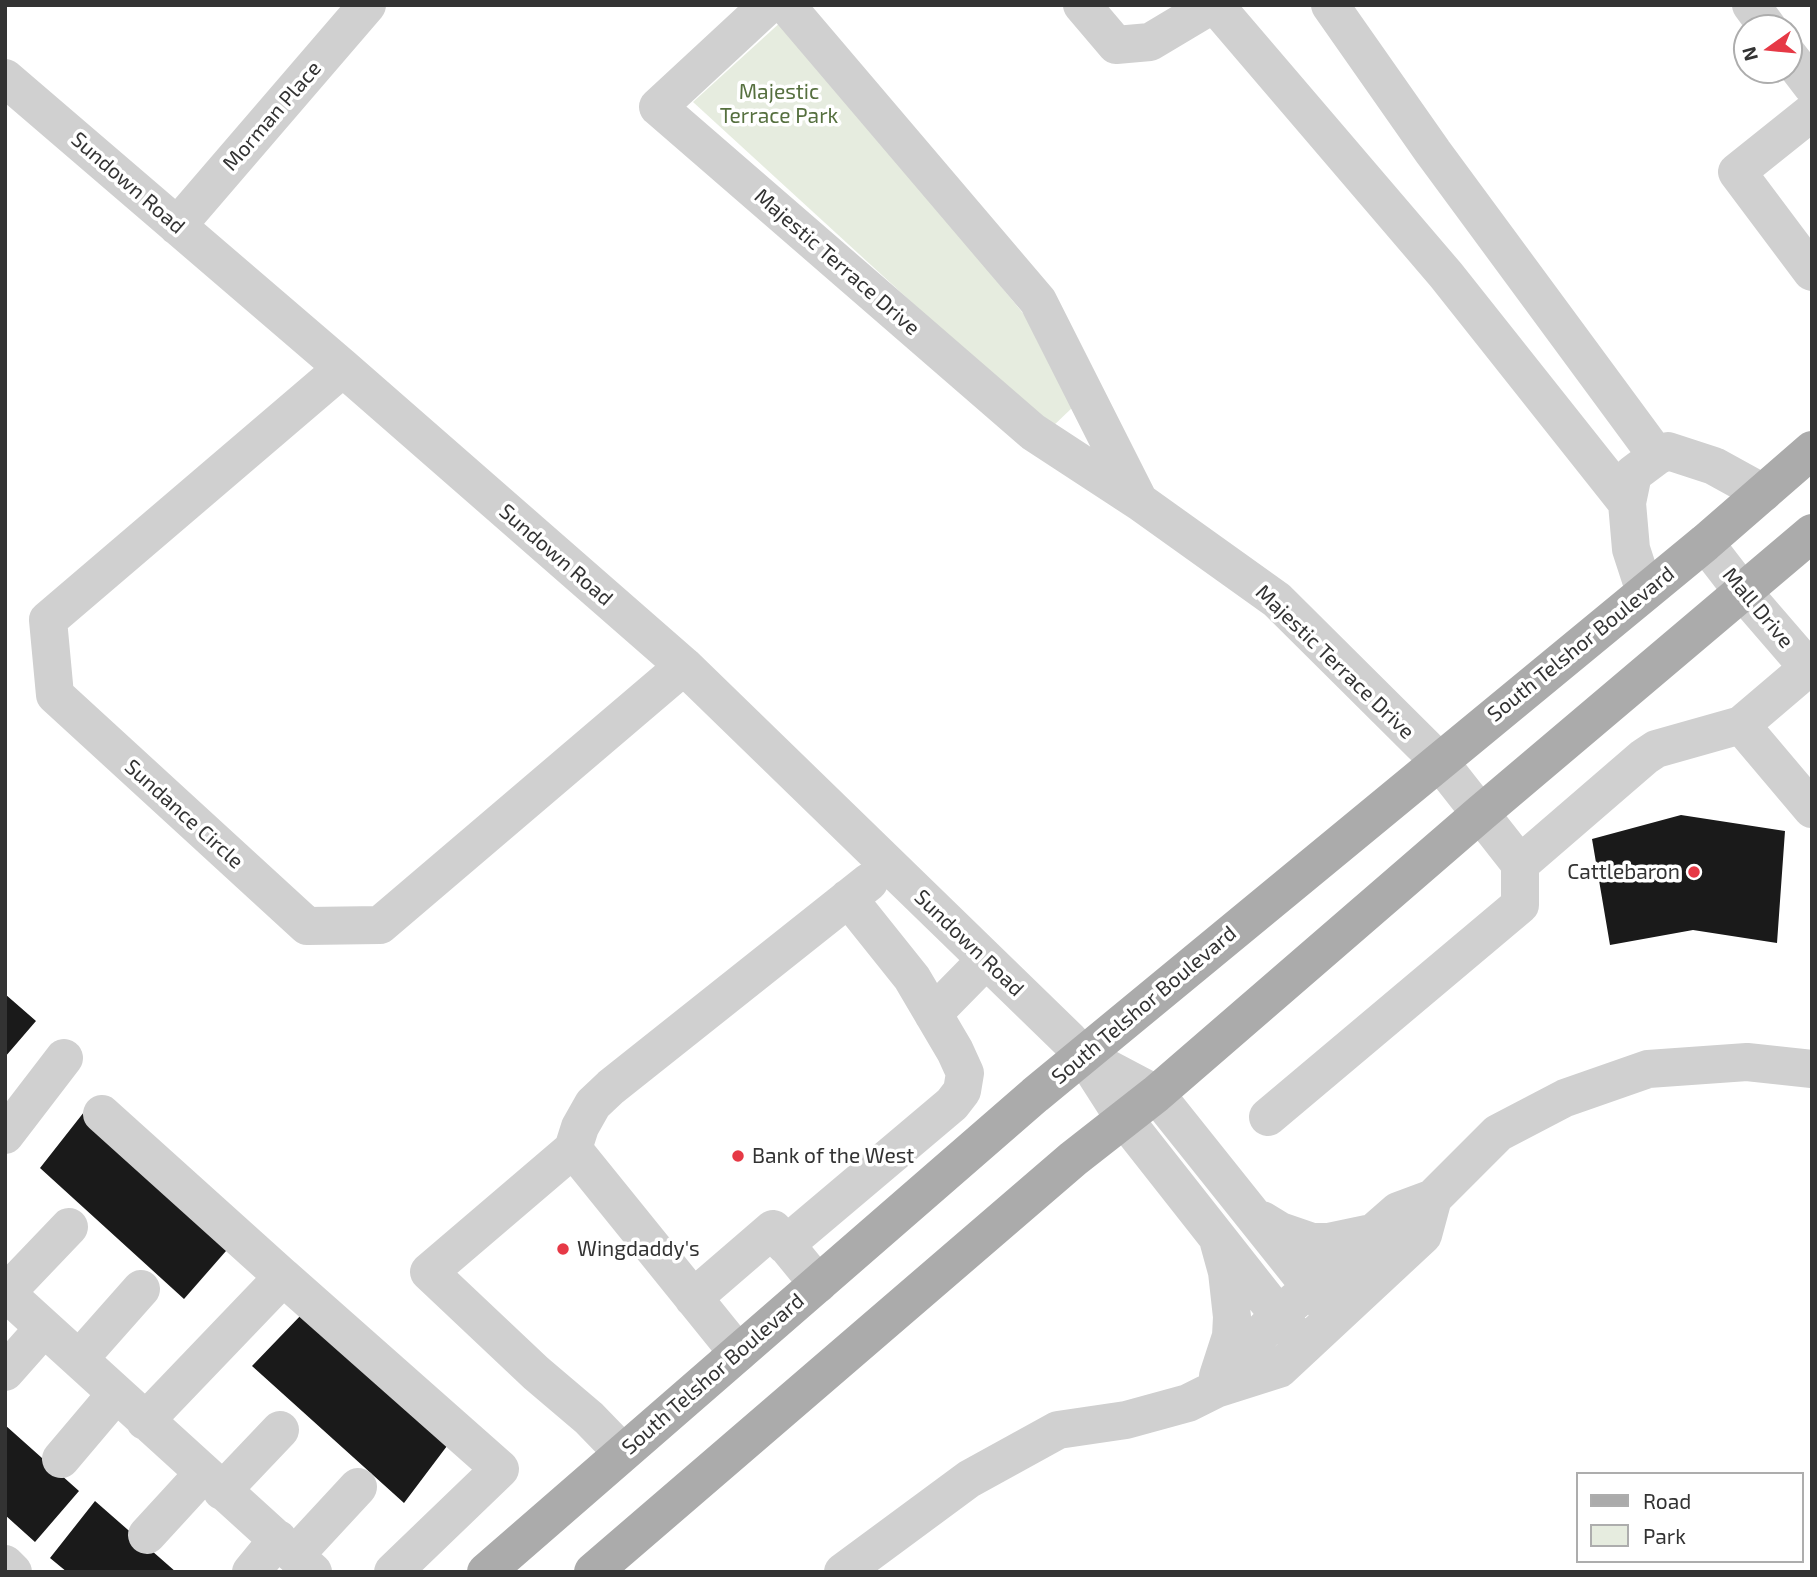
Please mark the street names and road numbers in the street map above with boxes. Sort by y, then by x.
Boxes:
street label: Morman Place [218,56,326,176]
street label: Sundown Road [66,127,190,239]
street label: Majestic Terrace Drive [749,183,925,341]
street label: Sundown Road [494,499,618,611]
street label: South Telshor Boulevard [1483,561,1679,727]
street label: Mall Drive [1717,563,1799,653]
street label: Majestic Terrace Drive [1250,580,1420,744]
street label: Sundance Circle [120,754,248,874]
street label: Sundown Road [909,884,1029,1002]
street label: South Telshor Boulevard [1047,920,1241,1090]
street label: South Telshor Boulevard [617,1288,809,1460]

